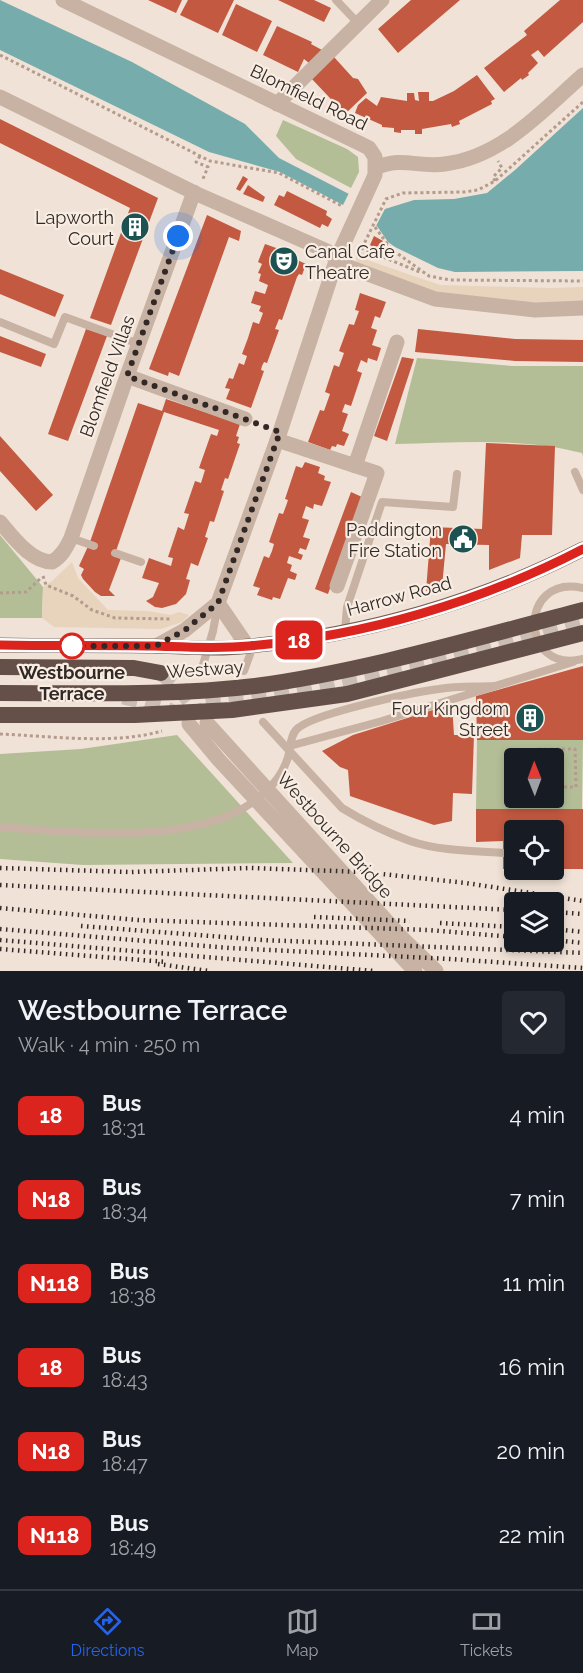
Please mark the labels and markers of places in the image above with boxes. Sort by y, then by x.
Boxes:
place label: Lapworth Court [35,207,114,249]
building icon: Lapworth Court [119,211,151,243]
place label: Canal Cafe Theatre [305,241,395,283]
theatre icon: Canal Cafe Theatre [268,245,300,277]
place label: Paddington Fire Station [346,519,442,561]
public building icon: Paddington Fire Station [447,523,479,555]
marker: Westbourne Terrace [59,633,85,659]
place label: Westbourne Terrace [19,662,125,704]
place label: Four Kingdom Street [392,698,509,740]
building icon: Four Kingdom Street [514,702,546,734]

